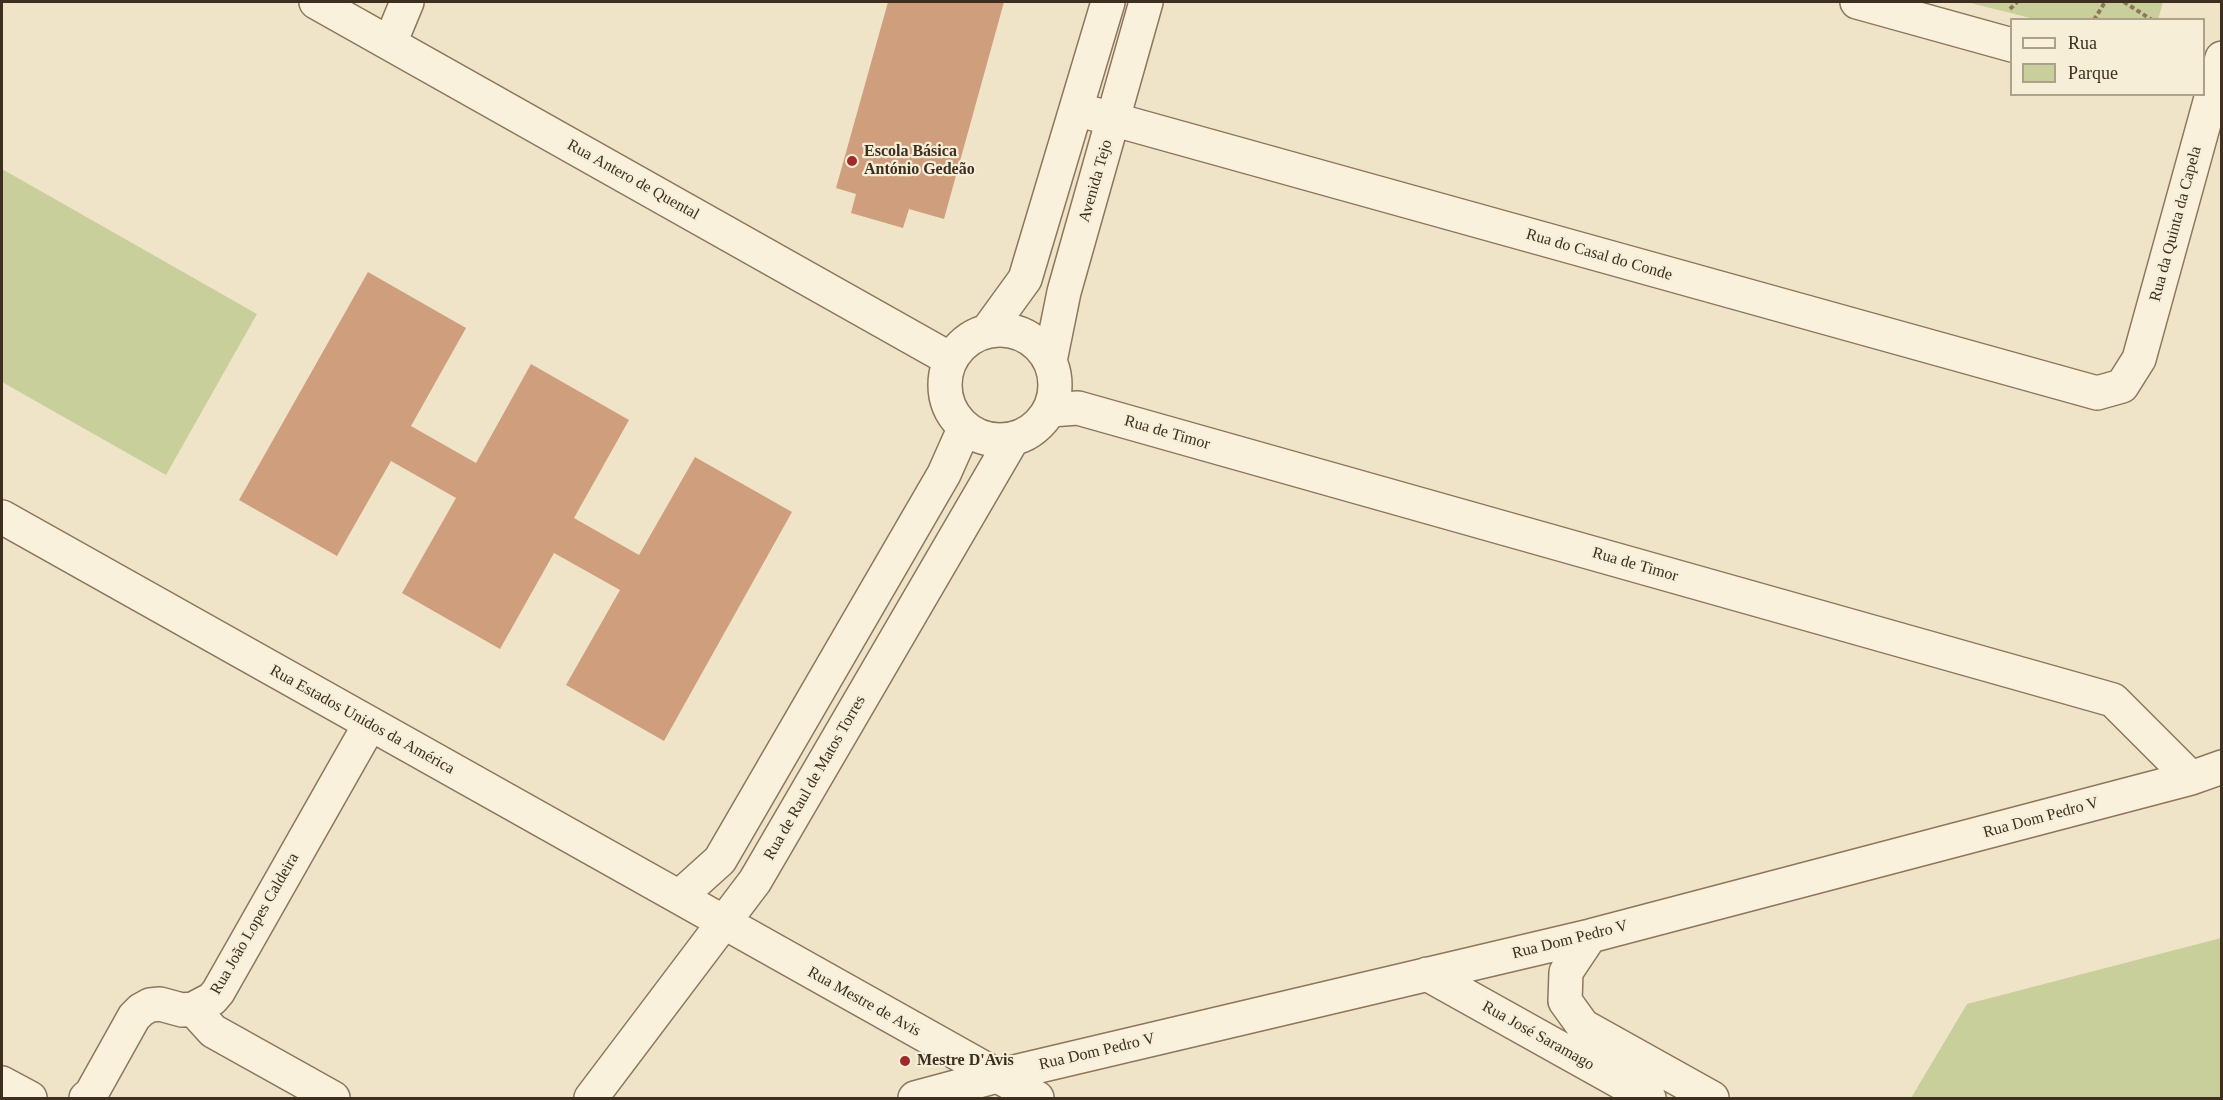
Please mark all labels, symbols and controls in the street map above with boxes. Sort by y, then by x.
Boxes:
legend [2010,18,2205,96]
text: Rua [2068,33,2097,53]
text: Parque [2068,63,2118,83]
street label: Rua Antero de Quental [564,136,702,224]
street label: Avenida Tejo [1075,137,1117,225]
place label: Escola Básica António Gedeão [864,142,975,180]
street label: Rua da Quinta da Capela [2146,144,2206,304]
marker: Escola Básica António Gedeão [845,154,859,168]
street label: Rua do Casal do Conde [1524,225,1674,285]
street label: Rua de Timor [1122,412,1212,454]
street label: Rua de Timor [1590,544,1680,586]
street label: Rua Estados Unidos da América [266,661,458,779]
street label: Rua de Raul de Matos Torres [760,692,870,864]
street label: Rua Dom Pedro V [1981,793,2101,843]
street label: Rua João Lopes Caldeira [207,850,303,998]
street label: Rua Dom Pedro V [1510,916,1630,964]
street label: Rua Mestre de Avis [804,963,924,1041]
street label: Rua José Saramago [1479,997,1597,1075]
street label: Rua Dom Pedro V [1037,1029,1157,1075]
place label: Mestre D'Avis [917,1051,1014,1071]
marker: Mestre D'Avis [898,1054,912,1068]

